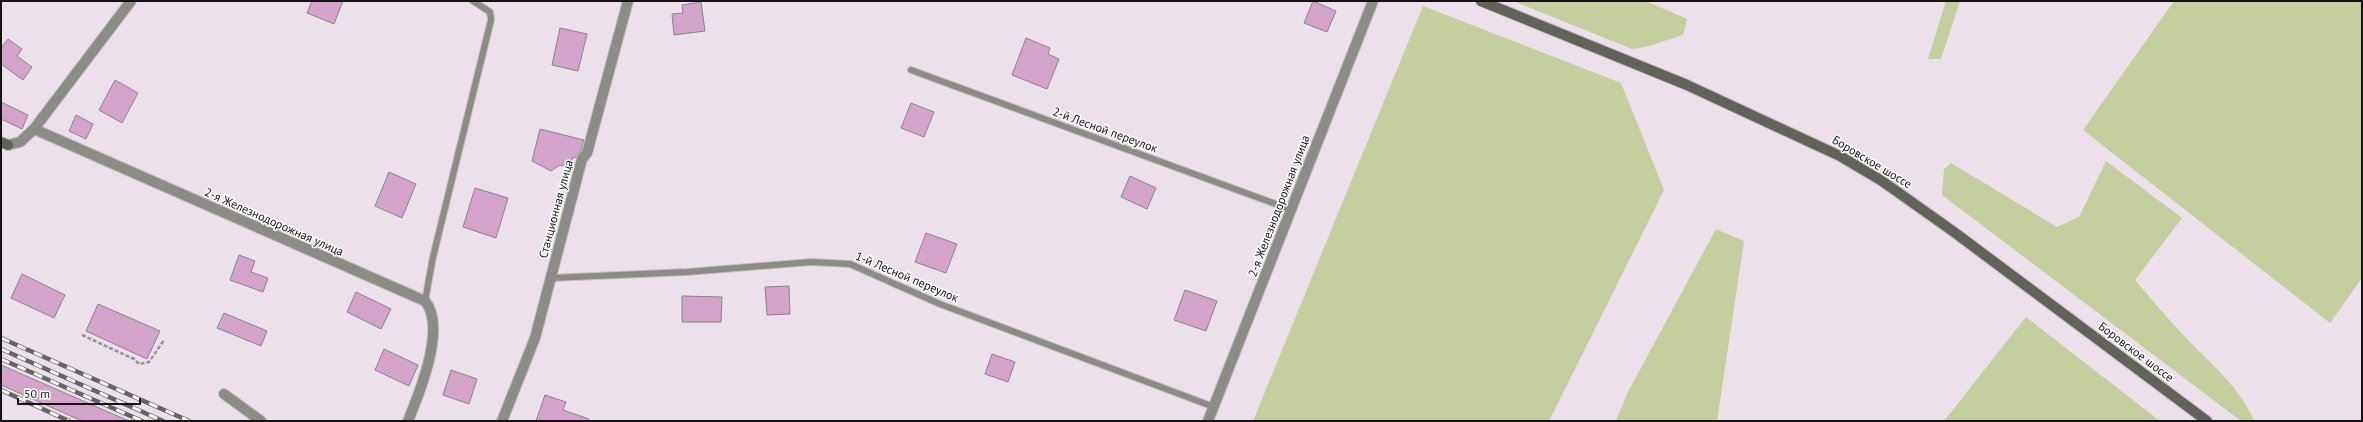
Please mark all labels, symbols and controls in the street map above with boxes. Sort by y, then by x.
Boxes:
street label: 2-й Лесной переулок [1051,104,1160,156]
street label: Боровское шоссе [1830,132,1915,191]
street label: 2-я Железнодорожная улица [1245,133,1313,279]
street label: Станционная улица [535,158,576,260]
street label: 2-я Железнодорожная улица [202,184,346,259]
street label: 1-й Лесной переулок [853,248,961,305]
street label: Боровское шоссе [2096,318,2177,385]
scale bar [18,380,140,406]
text: 50 m [24,386,50,401]

